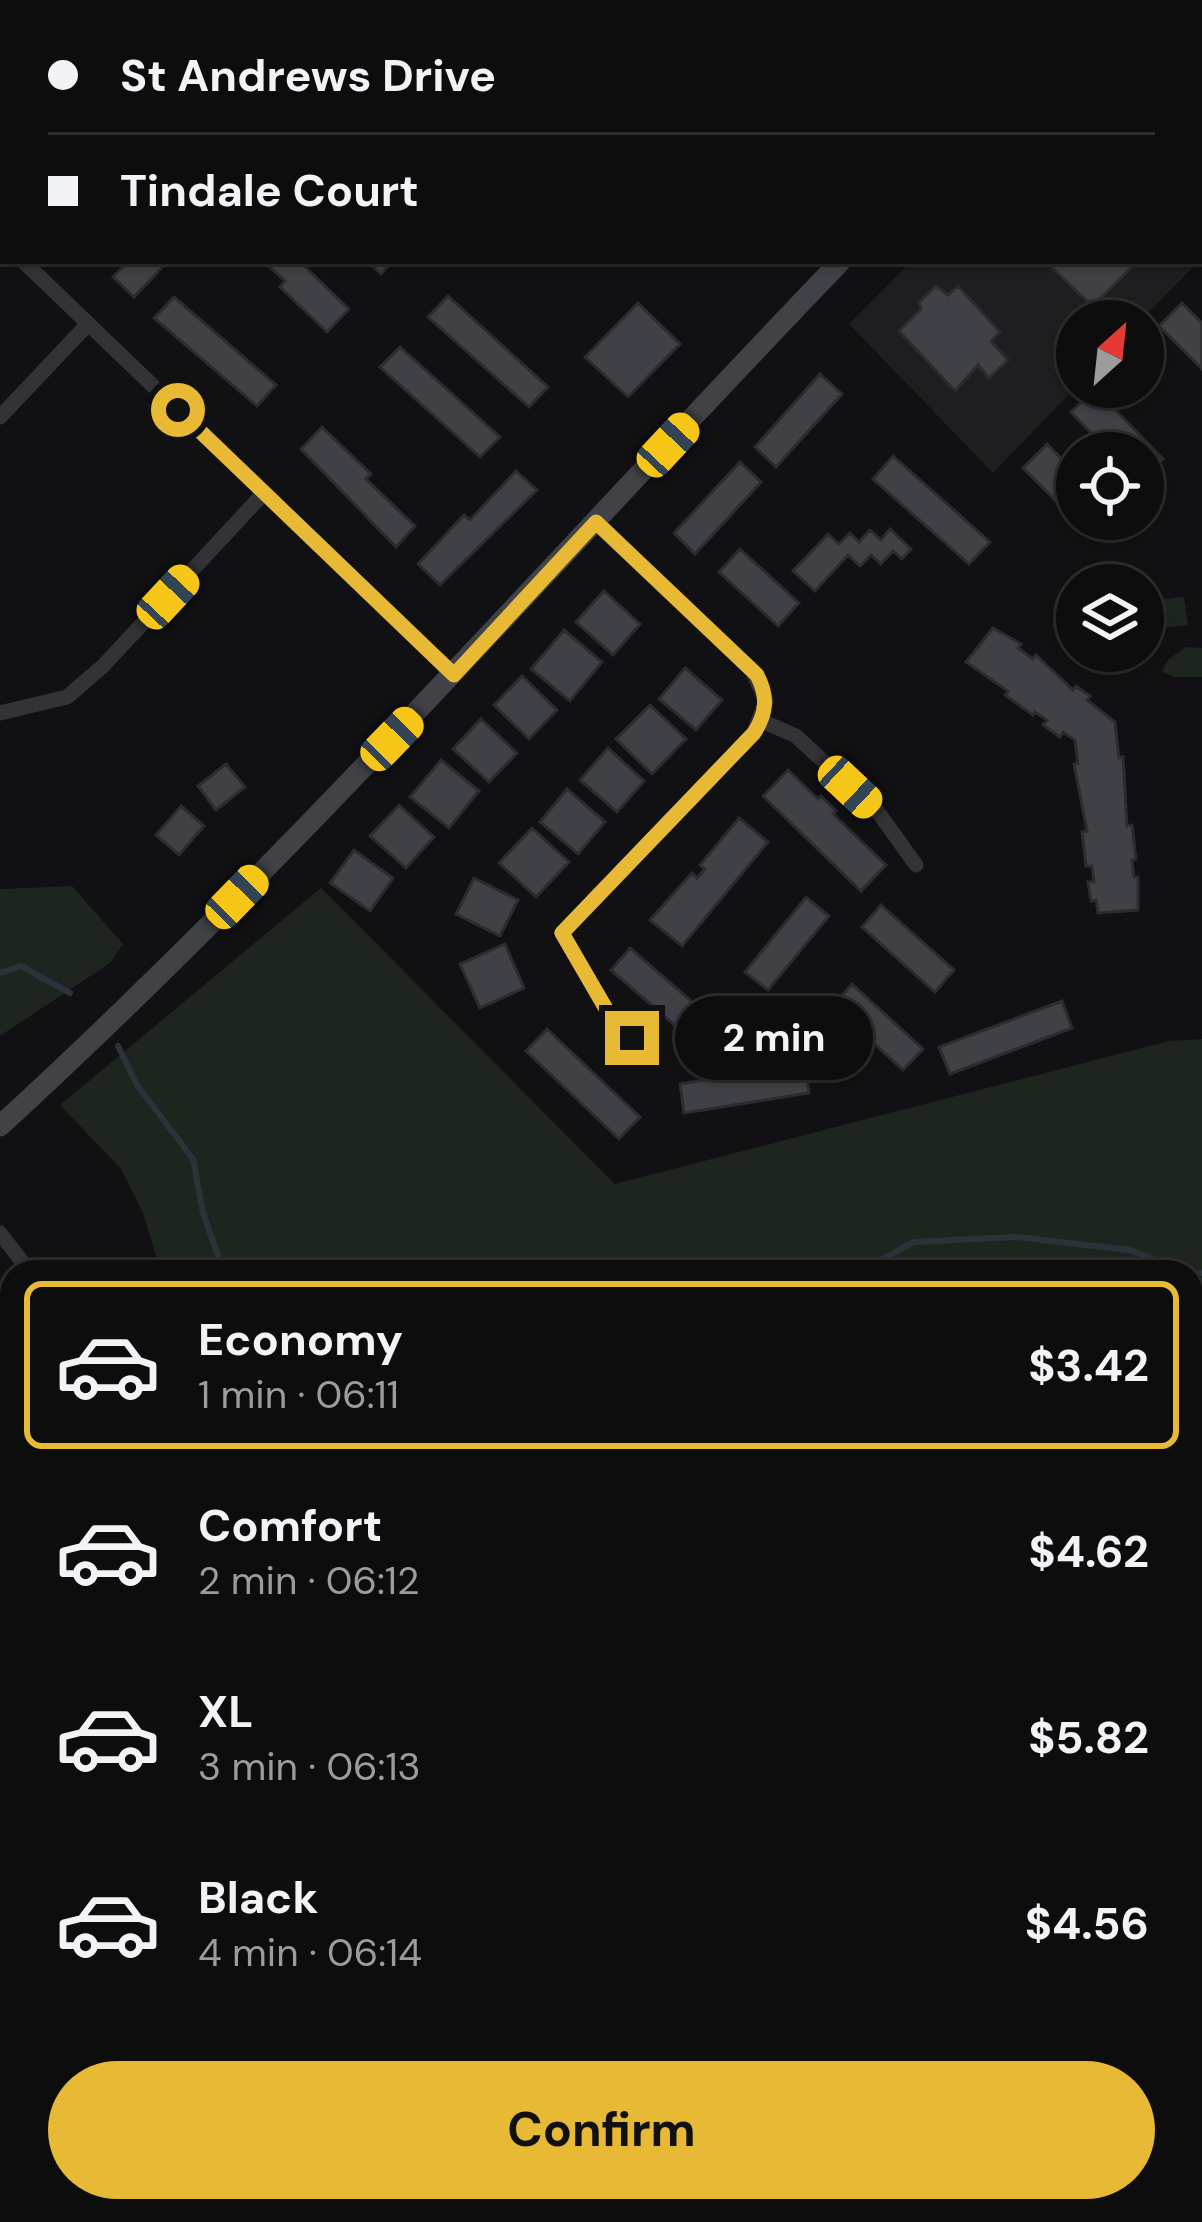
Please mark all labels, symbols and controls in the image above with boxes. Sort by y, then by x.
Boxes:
text: St Andrews Drive [120,46,496,105]
text: Tindale Court [120,161,419,220]
north arrow [1056,300,1164,408]
map controls [1056,300,1164,672]
route start [151,383,205,437]
car [630,406,706,484]
button: locate [1056,432,1164,540]
car [130,558,206,636]
button: layers [1056,564,1164,672]
car [354,701,430,777]
car [811,749,889,825]
car [199,859,275,935]
callout: 2 min [674,996,872,1080]
route end [605,1011,659,1065]
text: 2 min [722,1012,826,1063]
text: Economy [198,1310,403,1369]
icon: car [54,1311,162,1419]
text: $3.42 [1028,1336,1149,1395]
text: 1 min · 06:11 [198,1369,399,1420]
text: Comfort [198,1496,382,1555]
icon: car [54,1497,162,1605]
text: $4.62 [1029,1522,1149,1581]
text: 2 min · 06:12 [198,1555,419,1606]
text: XL [198,1682,253,1741]
icon: car [54,1683,162,1791]
text: $5.82 [1028,1708,1149,1767]
text: 3 min · 06:13 [198,1741,421,1792]
text: Black [198,1868,318,1927]
icon: car [54,1869,162,1977]
text: $4.56 [1025,1894,1149,1953]
text: 4 min · 06:14 [198,1927,422,1978]
button: Confirm [48,2061,1155,2199]

